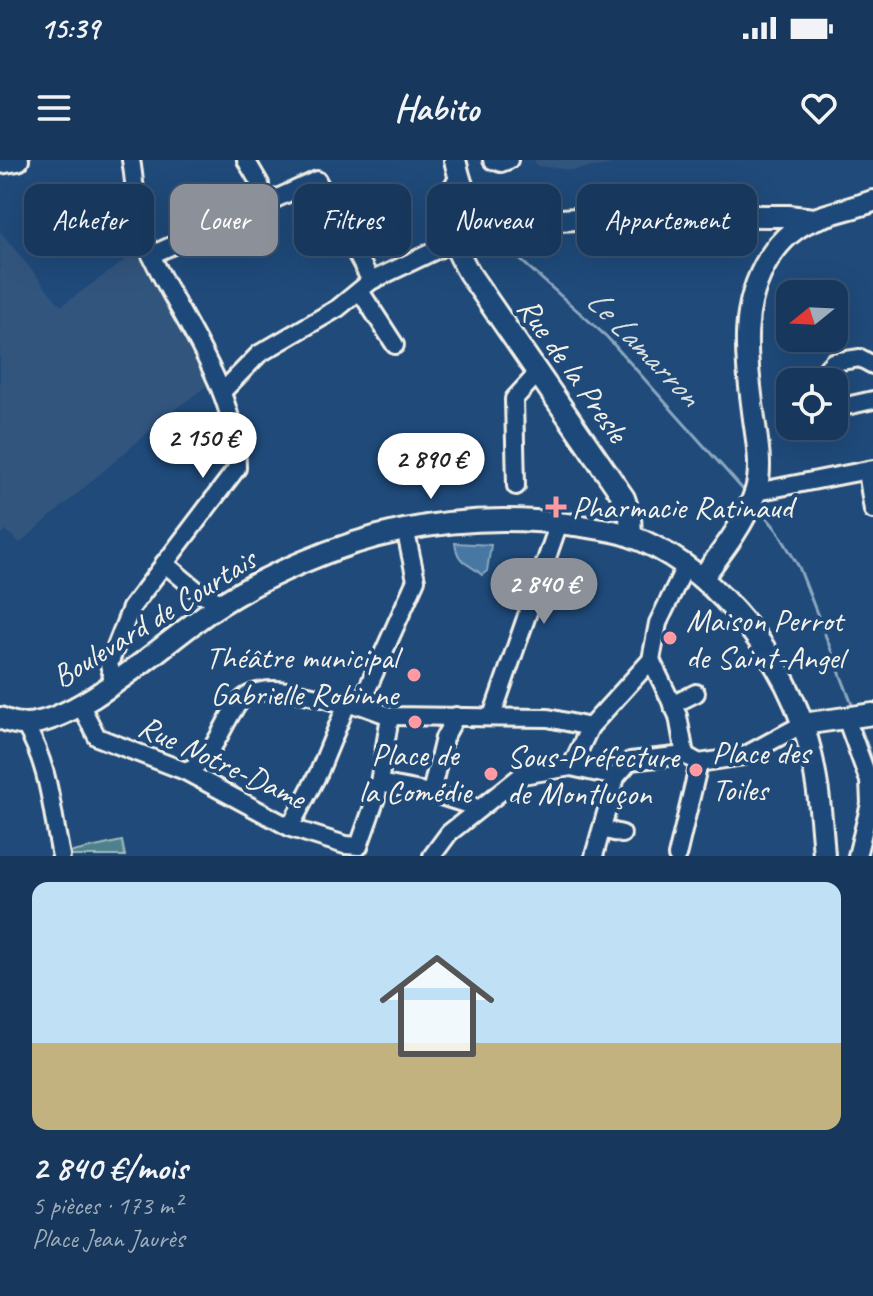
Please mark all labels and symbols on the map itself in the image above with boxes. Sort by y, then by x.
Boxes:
water label: Le Lamarron [578,279,712,417]
north arrow [776,280,848,352]
street label: Rue de la Presle [508,290,639,453]
pin: 2 150 € [129,412,277,480]
pin: 2 890 € [357,433,505,501]
place label: Pharmacie Ratinaud [572,487,797,528]
marker: Pharmacie Ratinaud [547,498,565,516]
street label: Boulevard de Courtais [44,538,265,697]
pin: 2 840 € [470,558,618,626]
place label: Maison Perrot de Saint-Angel [686,600,849,678]
marker: Maison Perrot de Saint-Angel [661,629,679,647]
place label: Théâtre municipal Gabrielle Robinne [206,637,404,715]
marker: Théâtre municipal Gabrielle Robinne [405,666,423,684]
street label: Rue Notre-Dame [132,706,314,820]
marker: Place de la Comédie [406,713,424,731]
place label: Place des Toiles [712,732,813,810]
place label: Place de la Comédie [359,734,474,812]
place label: Sous-Préfecture de Montluçon [507,736,681,814]
marker: Place des Toiles [687,761,705,779]
marker: Sous-Préfecture de Montluçon [482,765,500,783]

